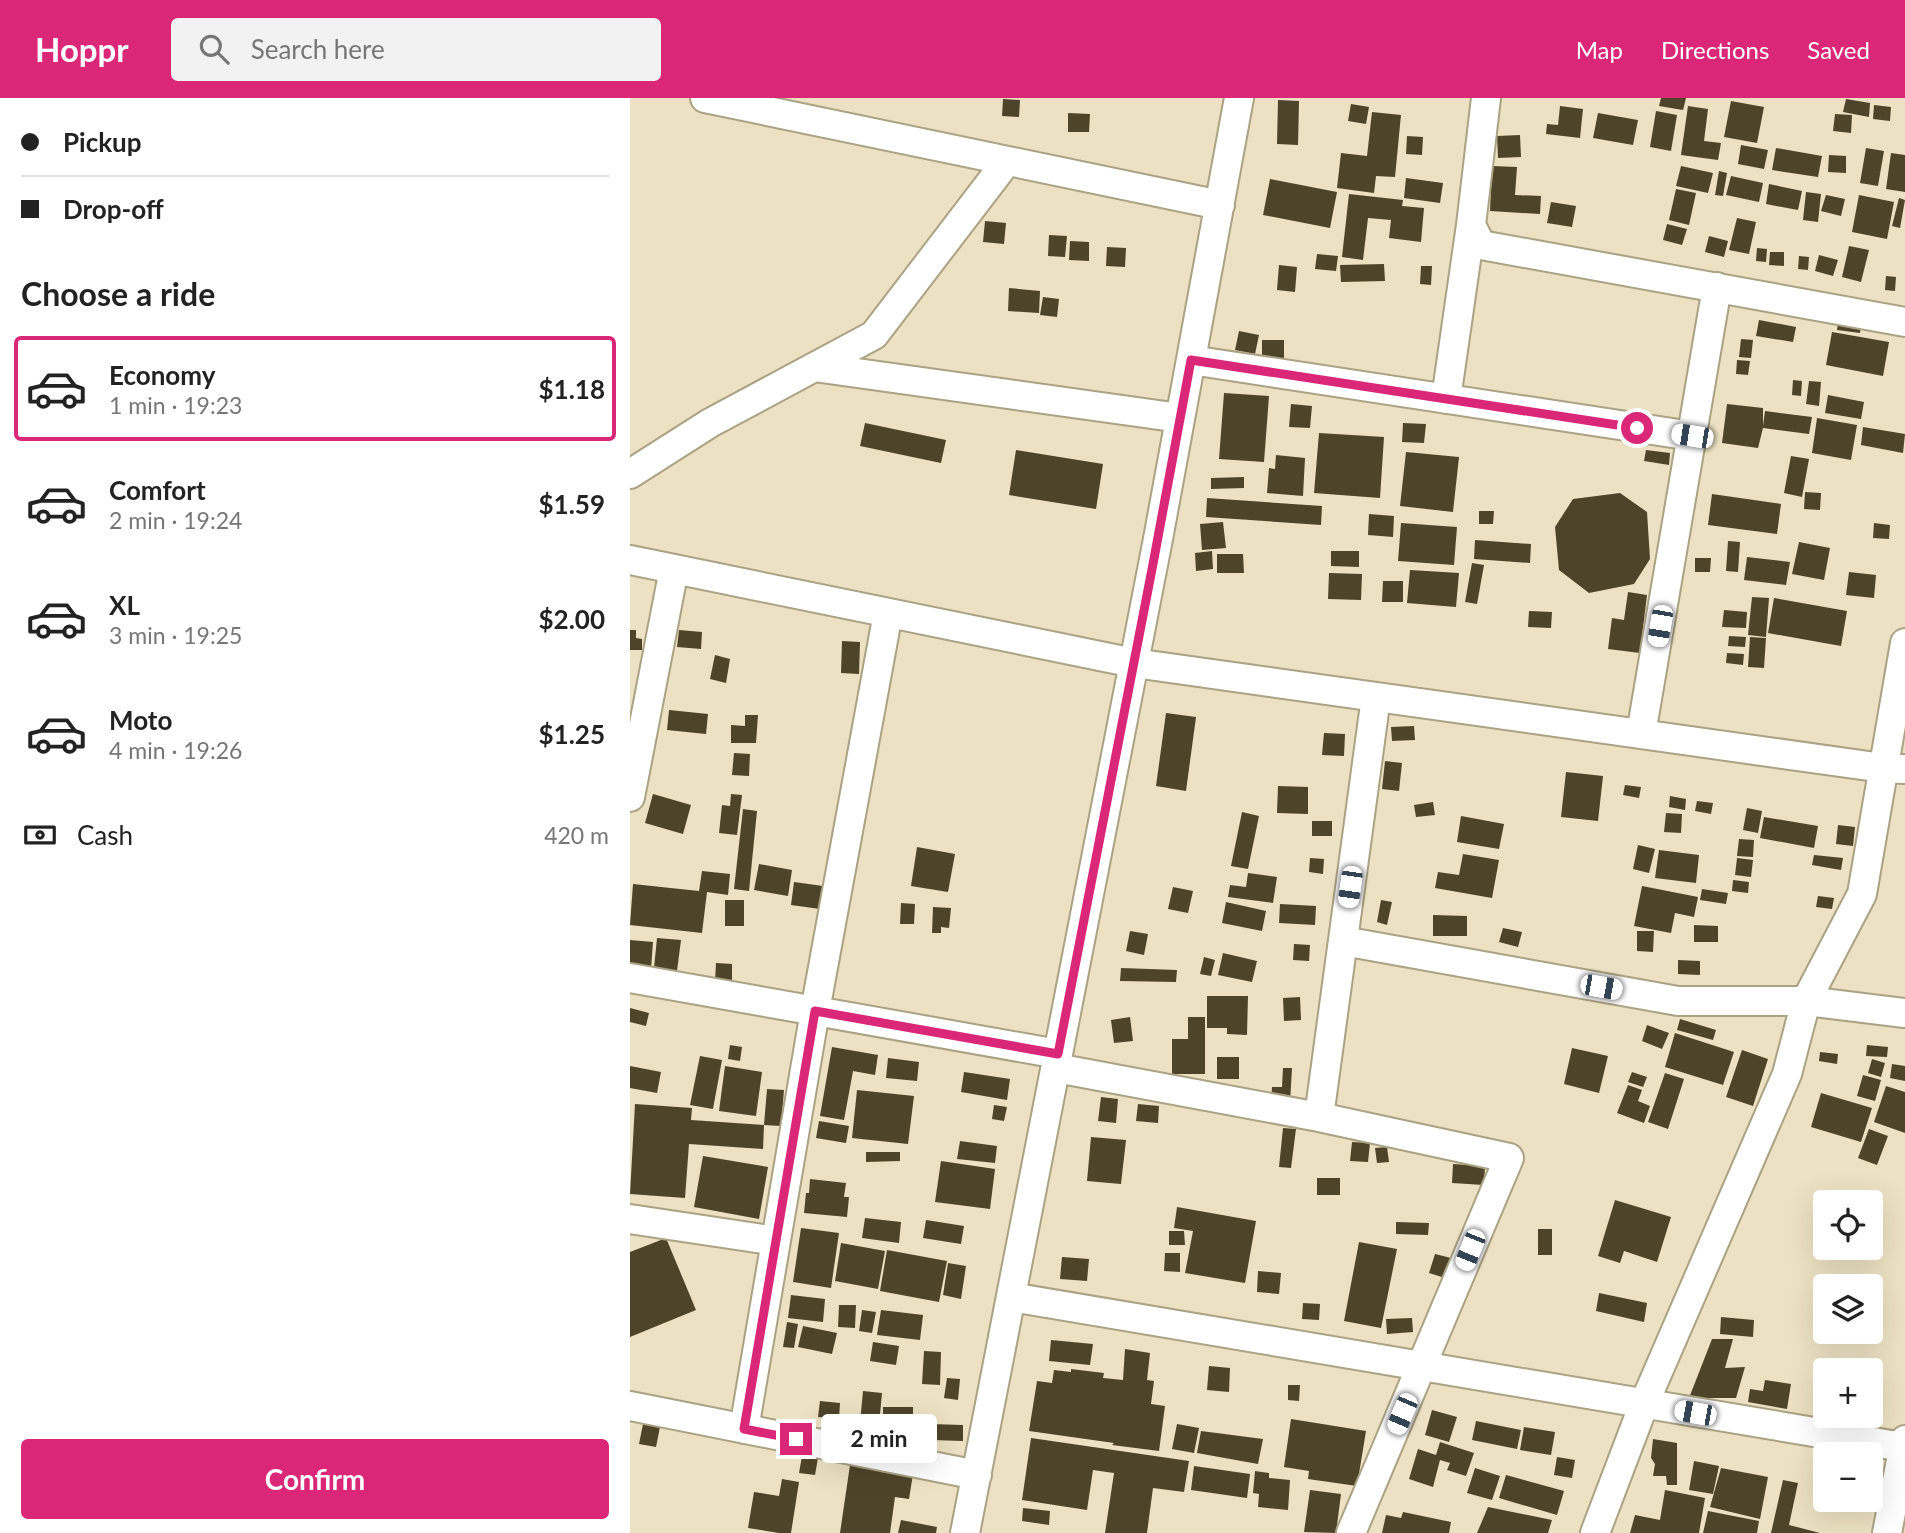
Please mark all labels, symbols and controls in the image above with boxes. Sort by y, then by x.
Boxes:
search box [171,18,661,81]
text: Hoppr [35,29,129,69]
icon: search [195,30,233,68]
text: Search here [251,33,385,65]
text: Map [1576,35,1623,64]
text: Directions [1661,35,1769,64]
text: Saved [1807,35,1870,64]
text: Pickup [63,126,142,158]
text: Drop-off [63,193,164,225]
text: Choose a ride [21,274,215,313]
icon: car [25,357,88,420]
text: Economy [109,359,215,391]
text: $1.18 [539,373,605,405]
text: 1 min · 19:23 [109,391,242,419]
route start [1621,412,1653,444]
car [1670,422,1715,450]
icon: car [25,472,88,535]
text: Comfort [109,474,206,506]
text: $1.59 [539,488,605,520]
text: 2 min · 19:24 [109,506,242,534]
icon: car [25,587,88,650]
text: XL [109,589,140,621]
text: $2.00 [539,603,605,635]
car [1647,603,1674,649]
text: 3 min · 19:25 [109,621,242,649]
icon: car [25,702,88,765]
text: Moto [109,704,172,736]
text: $1.25 [539,718,605,750]
text: 4 min · 19:26 [109,736,242,764]
icon: cash [21,816,59,854]
text: Cash [77,819,133,851]
text: 420 m [544,821,609,849]
car [1337,865,1364,909]
car [1579,973,1624,1001]
map controls [1813,1190,1883,1512]
button: locate [1813,1190,1883,1260]
car [1453,1227,1488,1273]
button: layers [1813,1274,1883,1344]
button: + [1813,1358,1883,1428]
car [1385,1391,1420,1437]
car [1673,1399,1718,1427]
callout: 2 min [820,1414,936,1464]
route end [780,1423,812,1455]
text: 2 min [850,1424,908,1452]
button: Confirm [21,1439,609,1519]
button: − [1813,1442,1883,1512]

